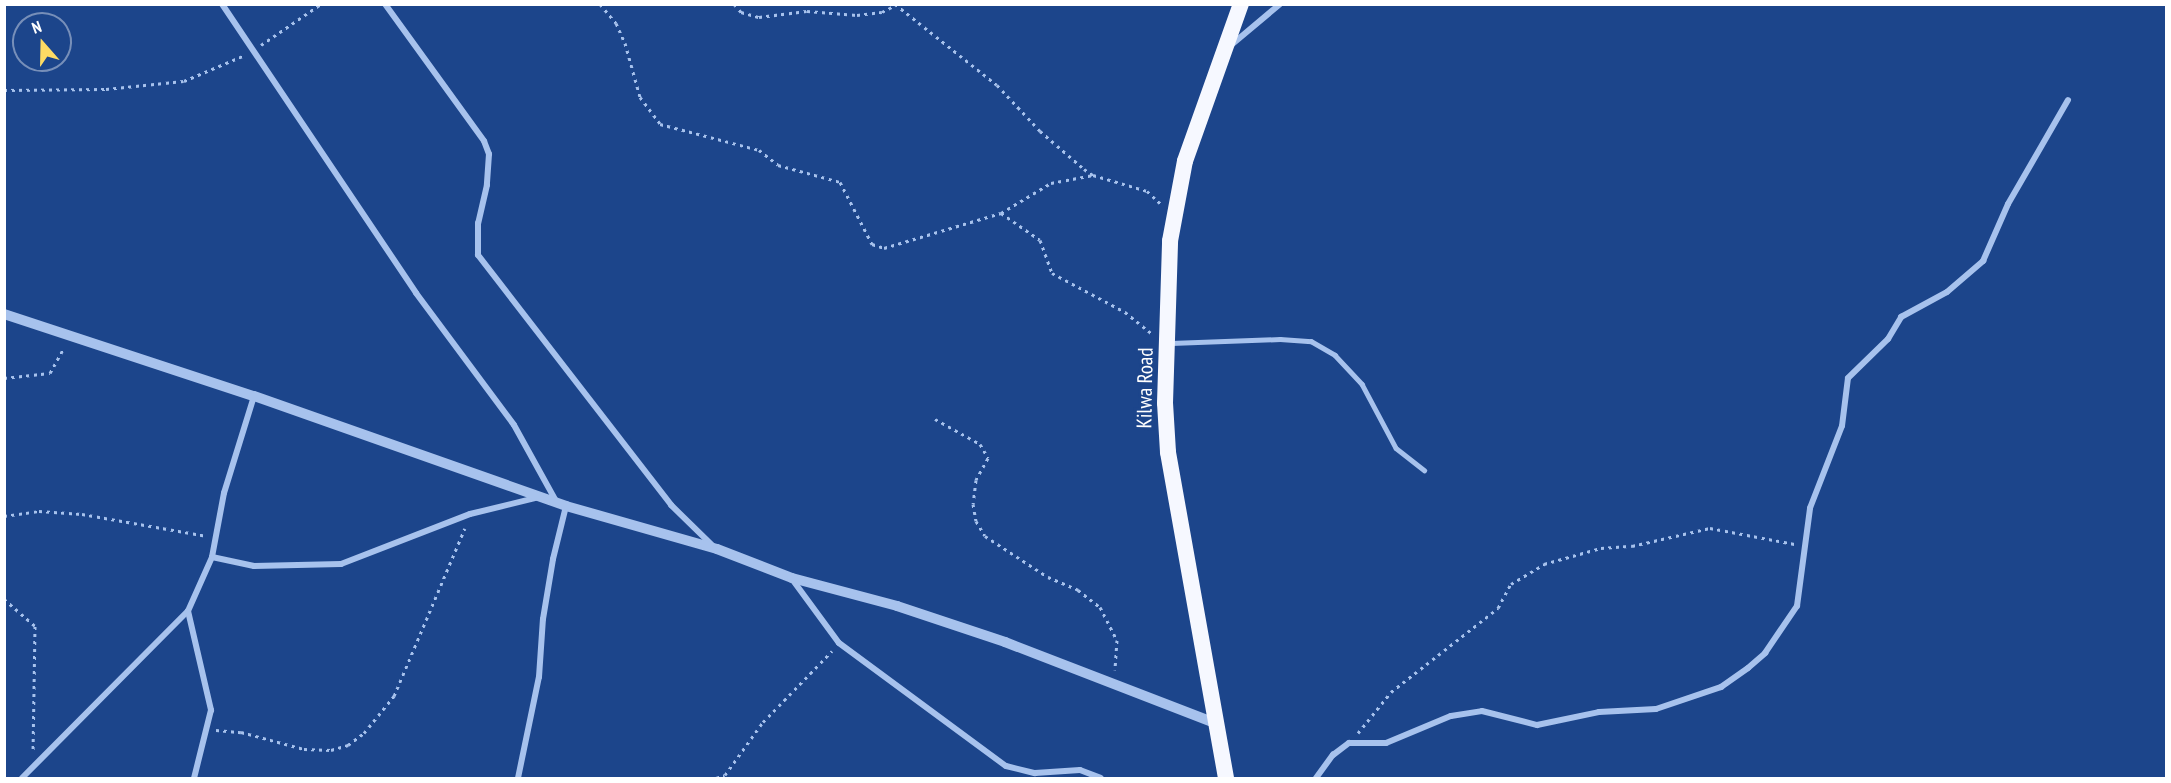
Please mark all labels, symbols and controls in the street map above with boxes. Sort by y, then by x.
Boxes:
north arrow [12,12,72,72]
text: N [29,16,44,38]
street label: Kilwa Road [1132,347,1158,429]

